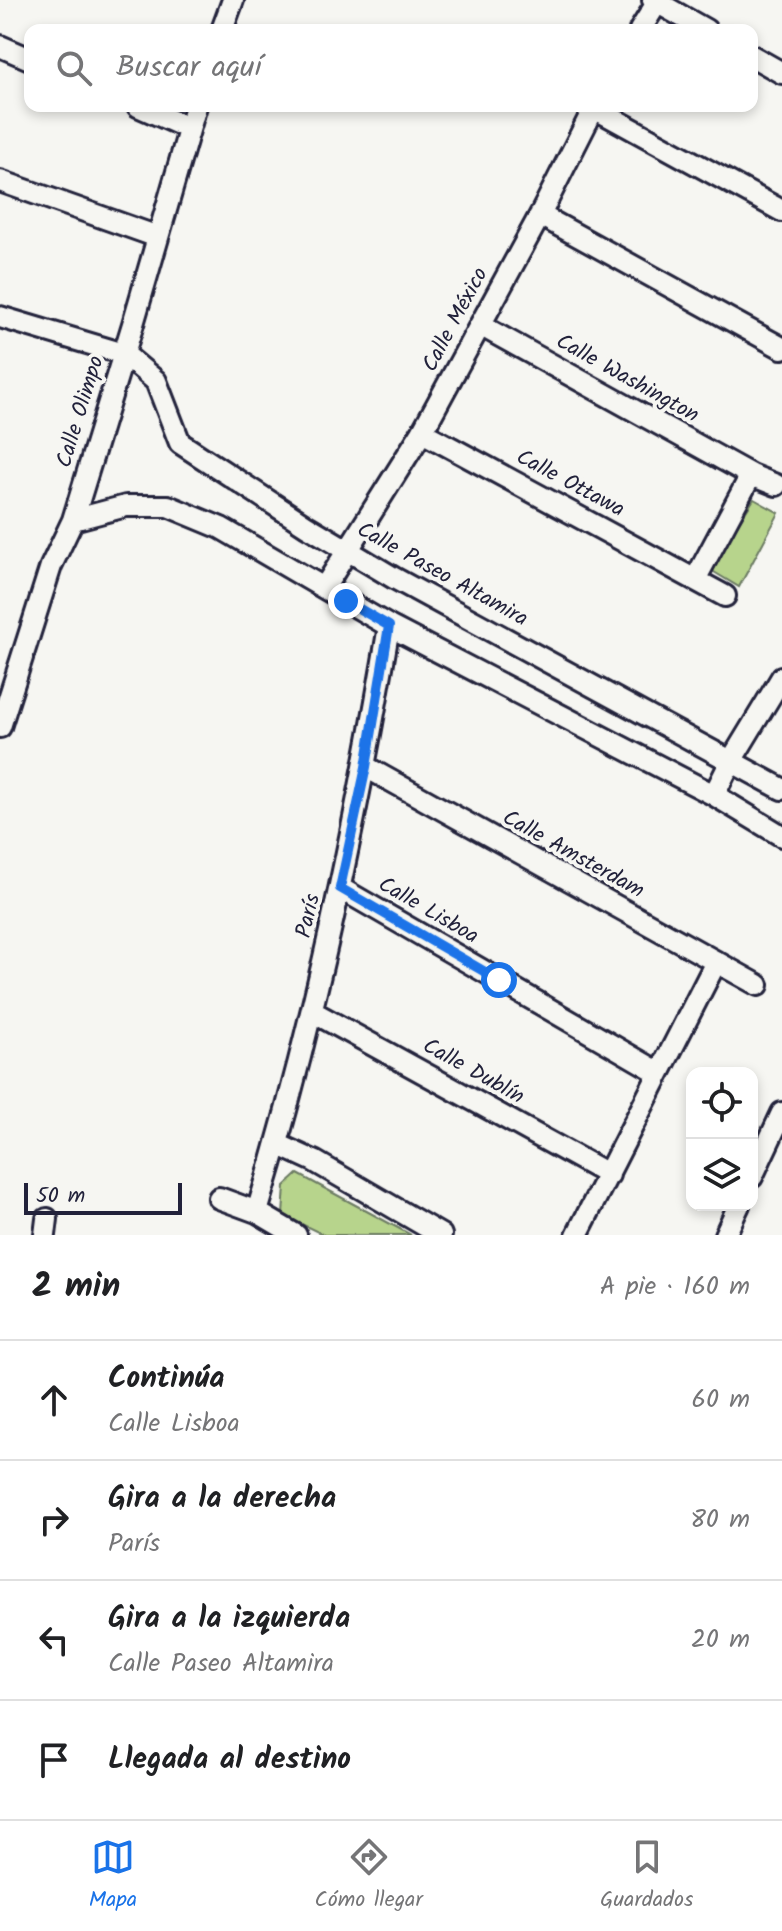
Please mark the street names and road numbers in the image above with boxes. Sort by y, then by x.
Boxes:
street label: Calle México [414,261,498,379]
street label: Calle Washington [549,325,705,433]
street label: Calle Olimpo [47,352,115,472]
street label: Calle Ottawa [509,441,631,527]
street label: Calle Paseo Altamira [350,513,534,637]
street label: Calle Amsterdam [496,801,650,909]
street label: Calle Lisboa [371,868,485,954]
street label: París [287,890,331,941]
street label: Calle Dublín [416,1030,530,1114]

